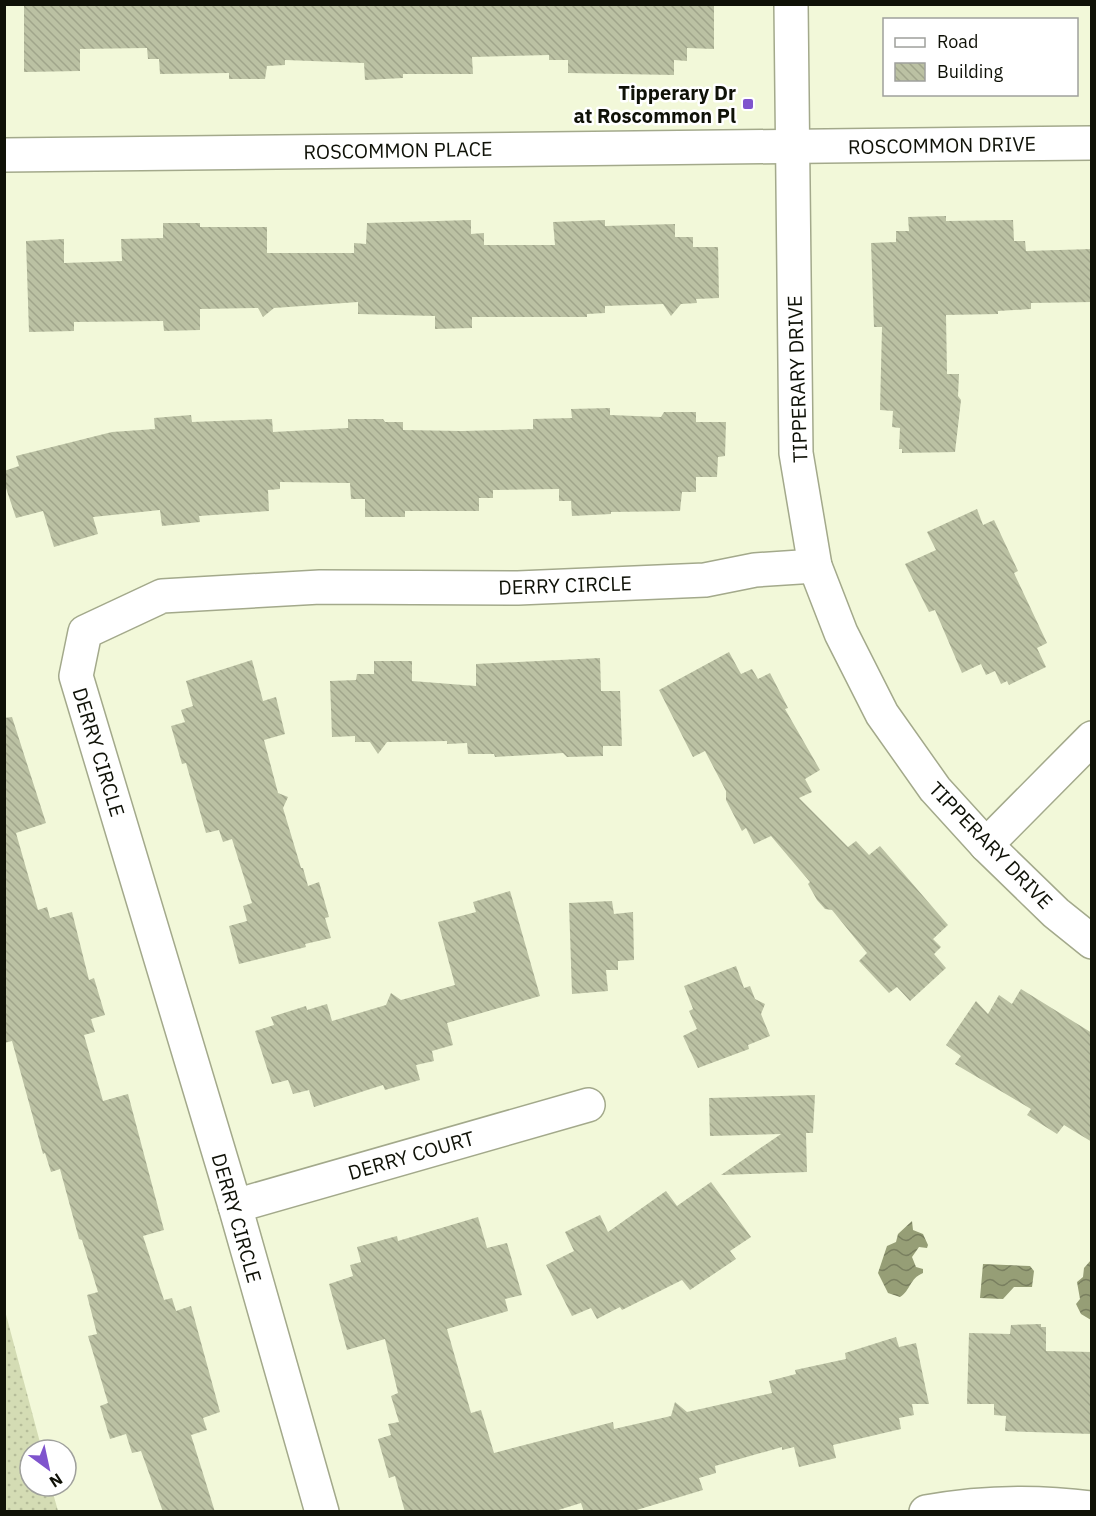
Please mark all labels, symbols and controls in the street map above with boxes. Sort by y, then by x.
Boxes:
legend [883,18,1078,96]
text: Road [937,30,978,53]
text: Building [937,60,1004,83]
place label: Tipperary Dr at Roscommon Pl [573,79,736,129]
marker: Tipperary Dr at Roscommon Pl [741,97,755,111]
street label: ROSCOMMON DRIVE [848,130,1036,160]
street label: ROSCOMMON PLACE [303,135,493,165]
street label: TIPPERARY DRIVE [781,295,813,463]
street label: DERRY CIRCLE [498,569,632,601]
street label: DERRY CIRCLE [67,684,131,820]
street label: TIPPERARY DRIVE [923,775,1059,915]
street label: DERRY COURT [345,1124,477,1186]
street label: DERRY CIRCLE [206,1150,268,1286]
north arrow [18,1438,78,1498]
text: N [46,1469,66,1492]

